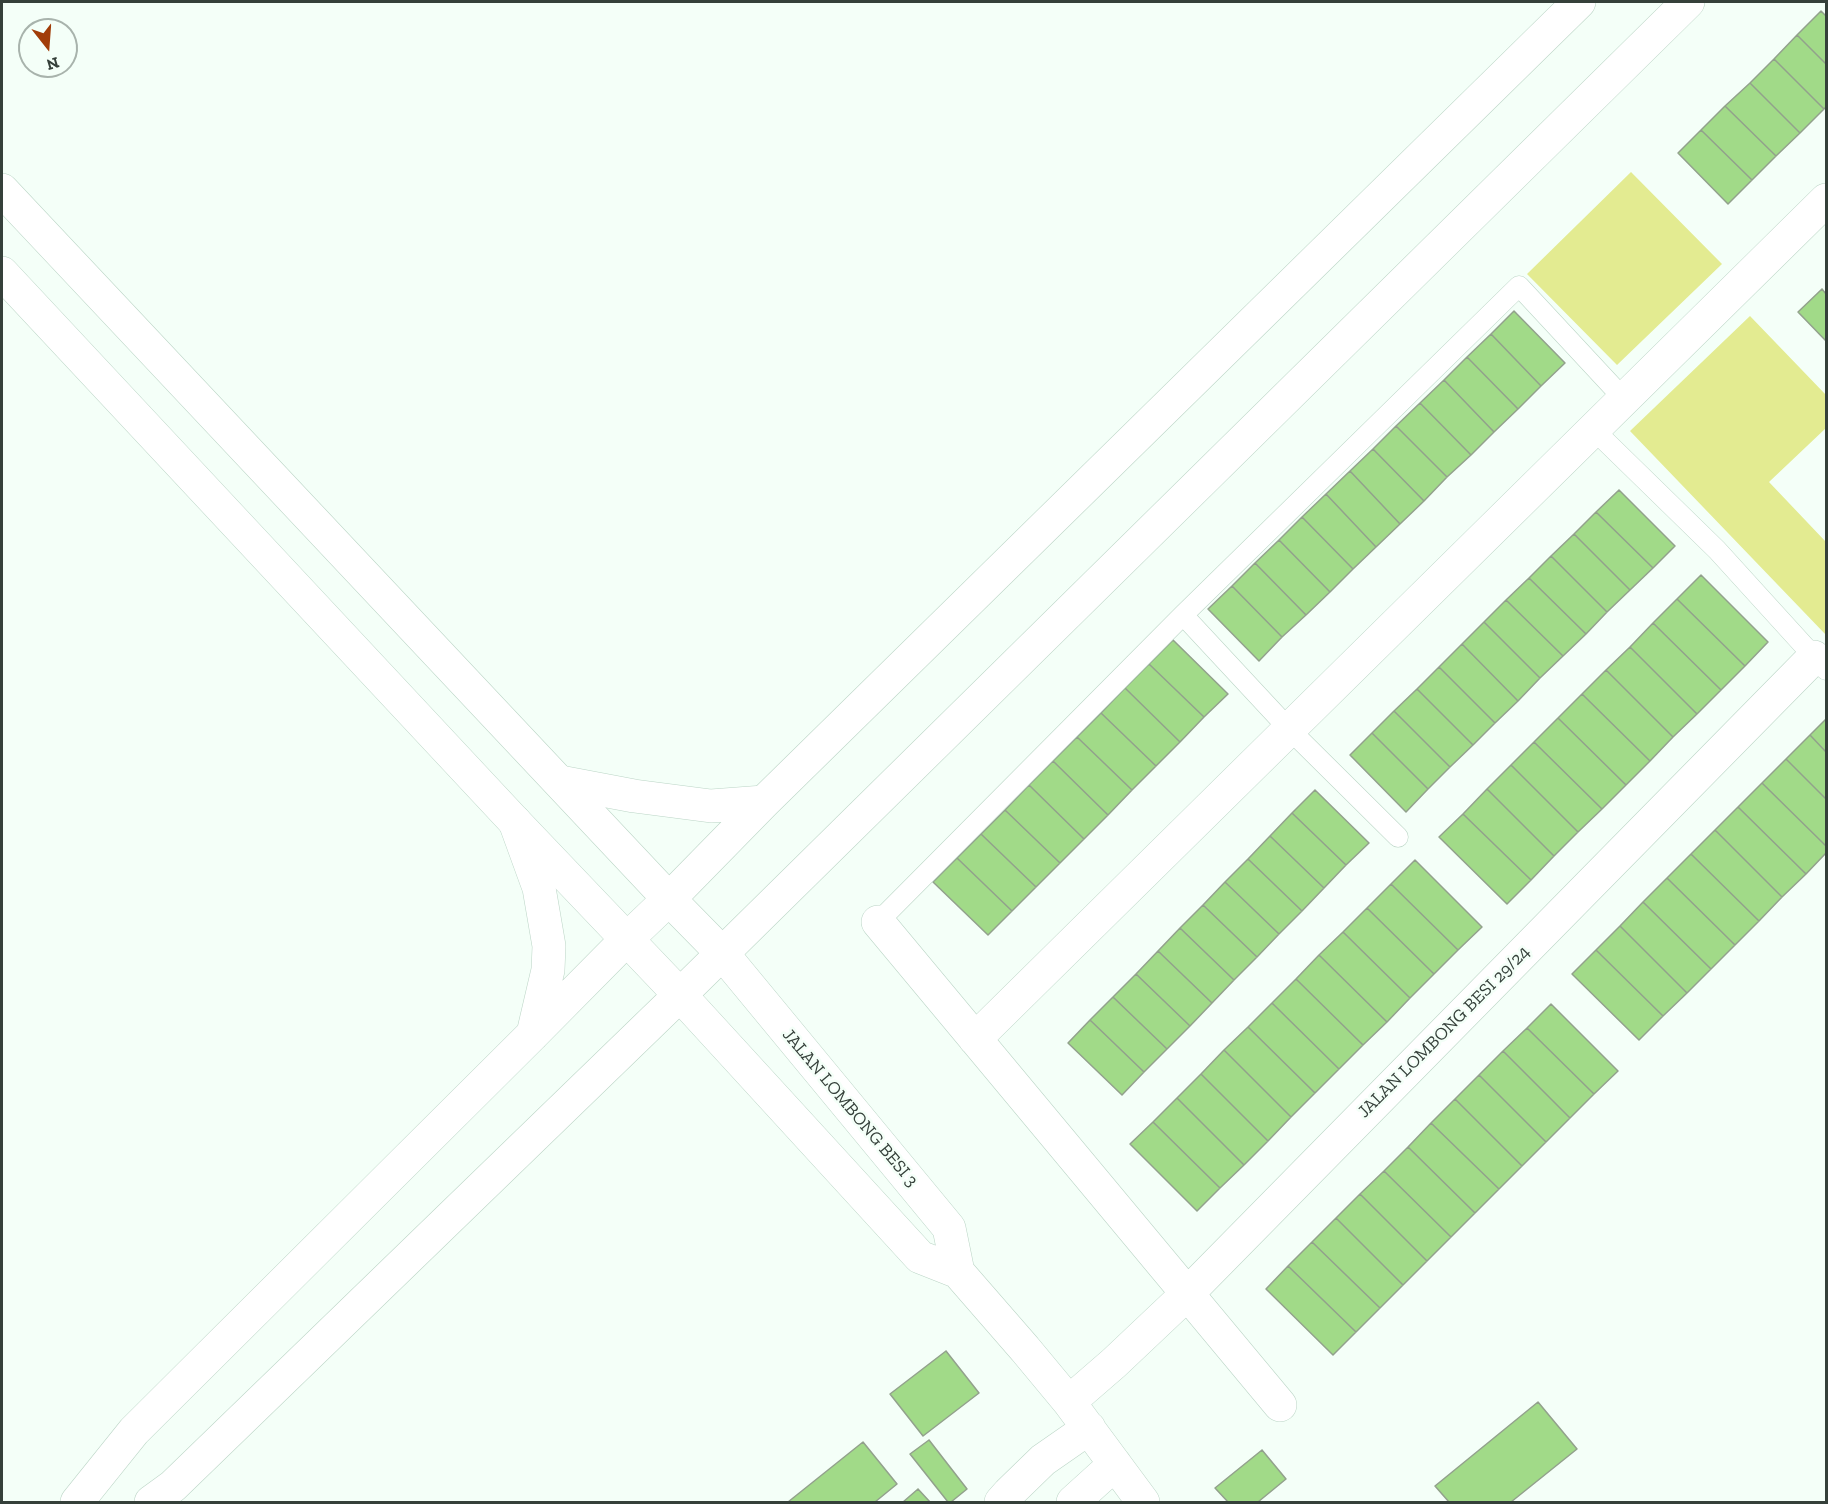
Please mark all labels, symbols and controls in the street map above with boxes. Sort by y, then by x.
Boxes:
north arrow [18,18,78,78]
text: N [44,53,61,75]
street label: JALAN LOMBONG BESI 29/24 [1353,941,1535,1123]
street label: JALAN LOMBONG BESI 3 [778,1025,922,1191]

